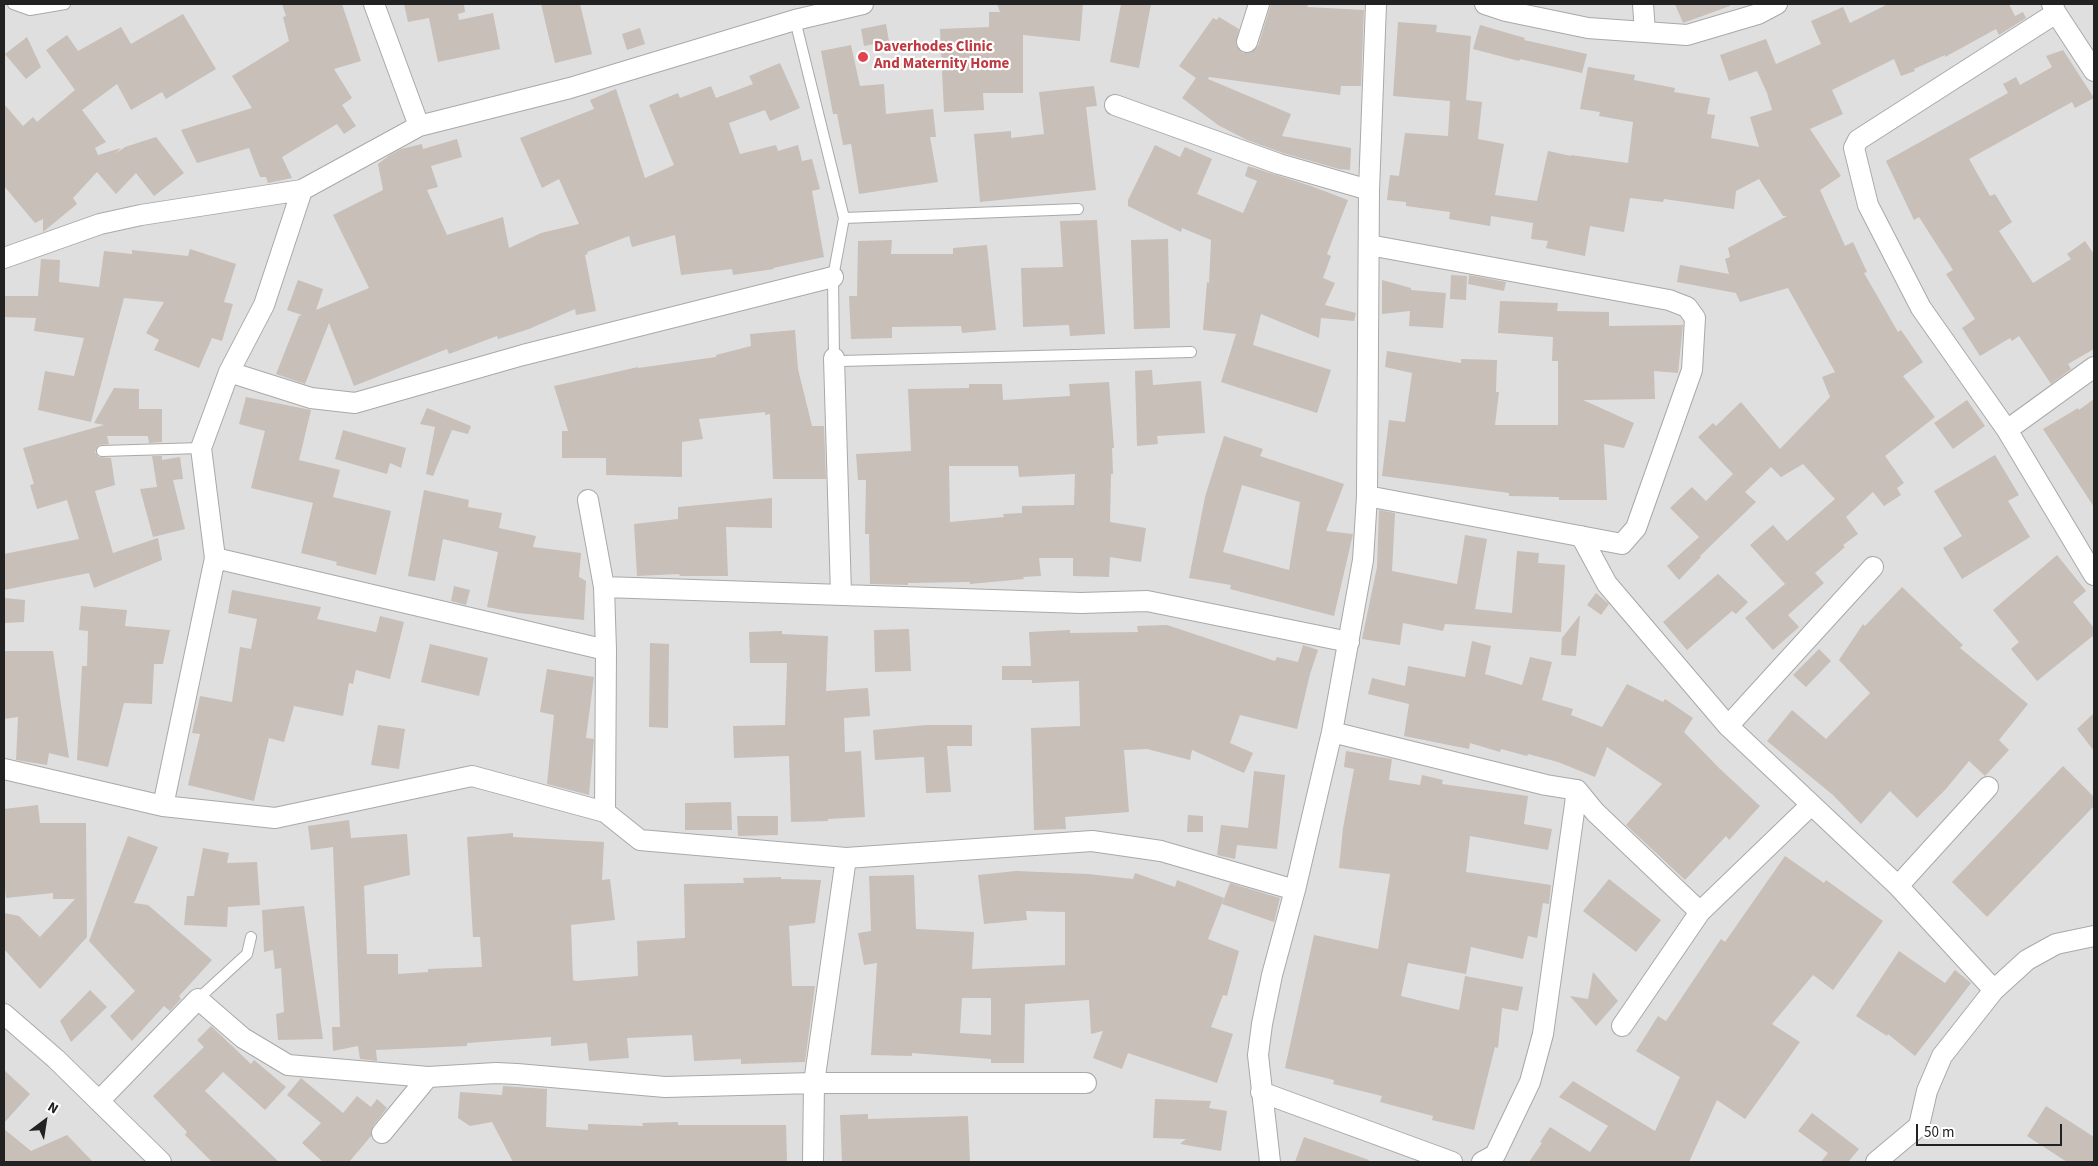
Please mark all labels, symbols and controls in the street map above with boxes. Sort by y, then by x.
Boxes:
place label: Daverhodes Clinic And Maternity Home [874,39,1009,74]
marker: Daverhodes Clinic And Maternity Home [856,50,870,64]
north arrow [20,1096,70,1146]
text: N [44,1097,62,1119]
scale bar [1918,1114,2064,1146]
text: 50 m [1924,1122,1954,1143]

